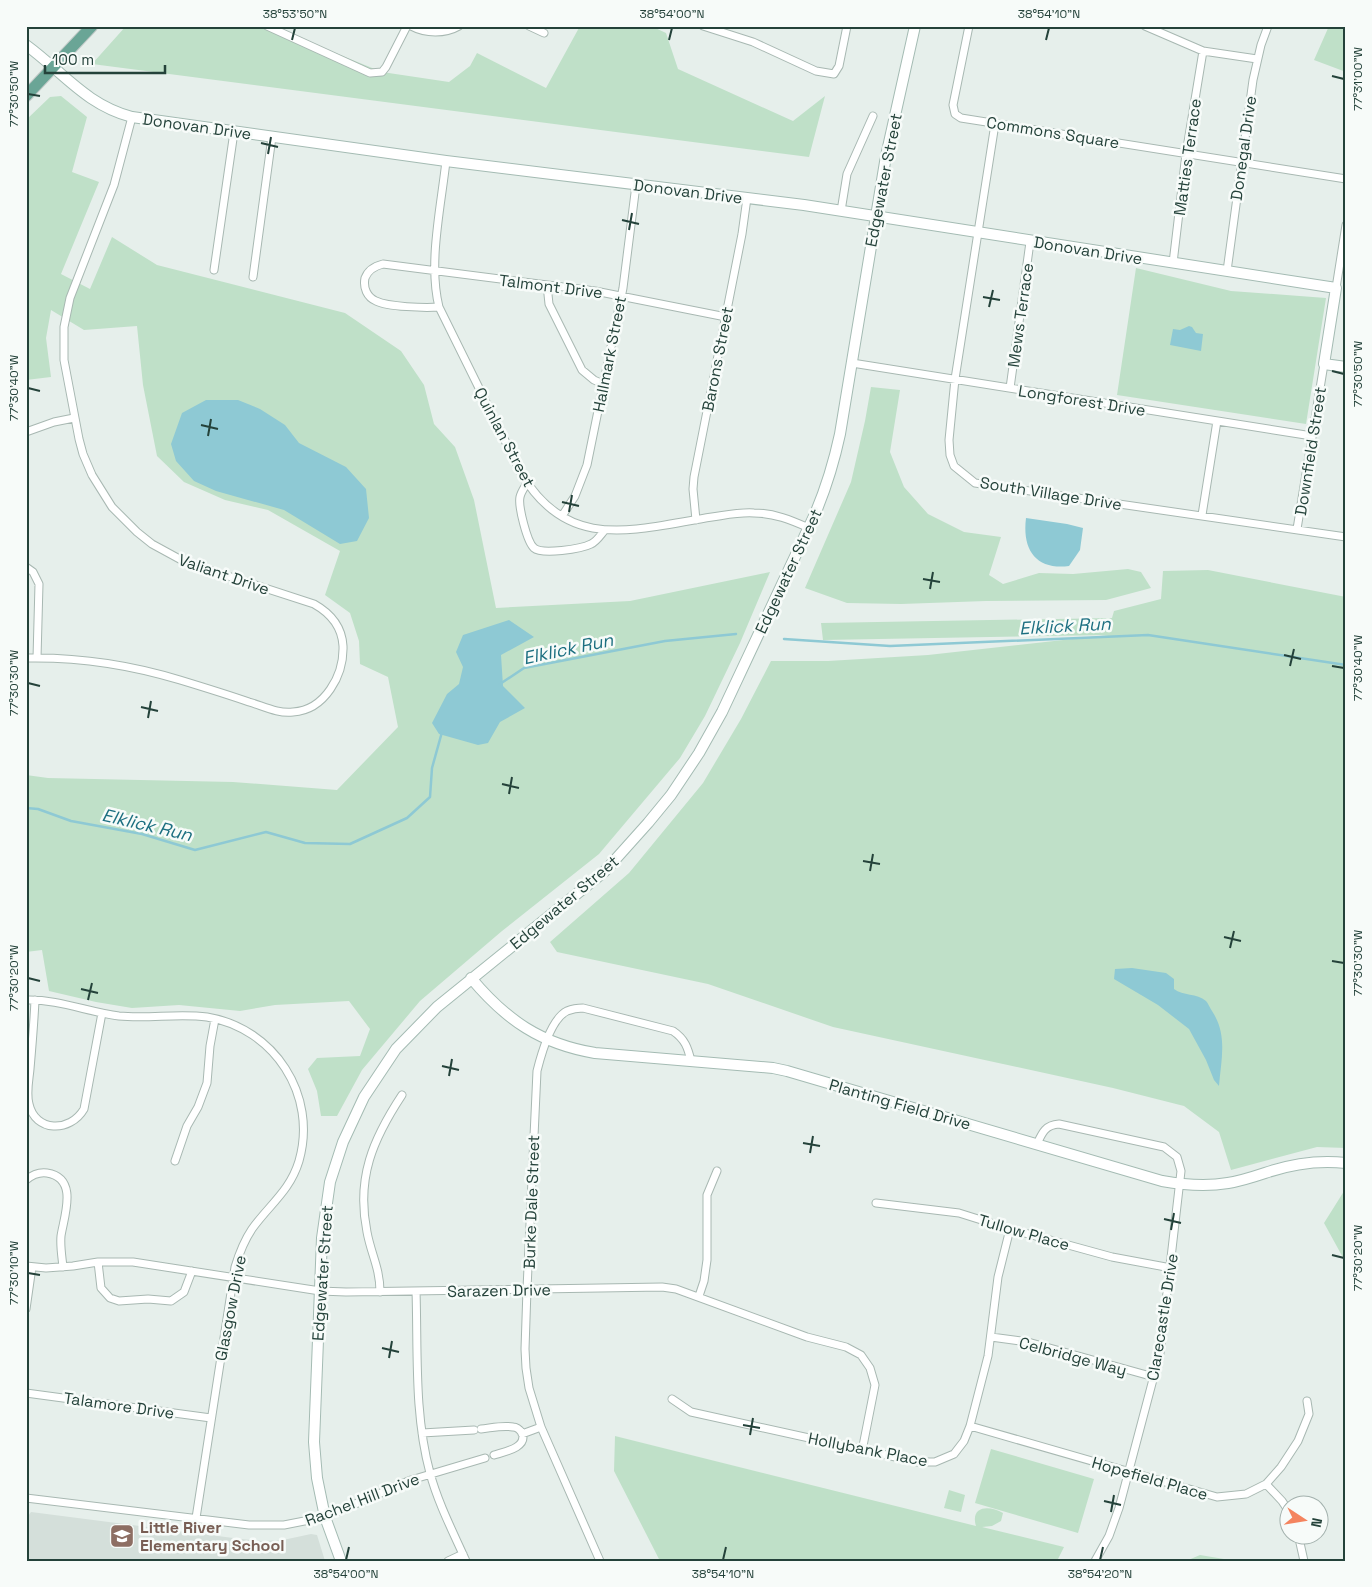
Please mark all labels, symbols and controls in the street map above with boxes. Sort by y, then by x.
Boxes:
text: 38°53'50"N [263,6,327,22]
text: 38°54'00"N [639,6,705,22]
text: 38°54'10"N [1018,6,1080,22]
scale bar [45,42,165,74]
text: 77°31'00"W [1350,46,1366,111]
text: 100 m [52,50,94,69]
text: 77°30'50"W [6,60,22,127]
street label: Donegal Drive [1226,94,1261,202]
street label: Matties Terrace [1169,97,1206,217]
street label: Donovan Drive [141,108,253,145]
street label: Edgewater Street [860,111,907,249]
street label: Commons Square [985,112,1121,153]
street label: Donovan Drive [632,174,744,209]
street label: Donovan Drive [1032,232,1144,269]
street label: Mews Terrace [1003,262,1038,369]
street label: Talmont Drive [498,270,604,303]
street label: Hallmark Street [588,294,631,414]
street label: Barons Street [697,305,738,413]
text: 77°30'50"W [1350,340,1366,407]
text: 77°30'40"W [6,354,22,421]
street label: Longforest Drive [1017,380,1147,421]
street label: Quinlan Street [469,384,540,491]
street label: Downfield Street [1290,385,1331,517]
street label: South Village Drive [978,472,1123,515]
street label: Edgewater Street [750,505,827,637]
street label: Valiant Drive [176,549,272,600]
water label: Elklick Run [1019,612,1112,639]
water label: Elklick Run [521,628,616,669]
text: 77°30'40"W [1350,634,1366,701]
text: 77°30'30"W [6,649,22,716]
water label: Elklick Run [100,803,195,846]
street label: Edgewater Street [506,851,623,954]
text: 77°30'30"W [1350,929,1366,996]
text: 77°30'20"W [6,944,22,1011]
street label: Planting Field Drive [827,1074,973,1135]
street label: Burke Dale Street [519,1135,544,1270]
street label: Edgewater Street [307,1205,338,1342]
street label: Tullow Place [976,1209,1072,1256]
text: 77°30'20"W [1350,1224,1366,1291]
text: 77°30'10"W [6,1240,22,1305]
street label: Clarecastle Drive [1142,1252,1183,1382]
street label: Glasgow Drive [210,1253,251,1363]
street label: Sarazen Drive [447,1279,551,1302]
street label: Celbridge Way [1017,1332,1129,1381]
street label: Talamore Drive [62,1387,176,1424]
street label: Hollybank Place [806,1428,930,1471]
street label: Hopefield Place [1089,1452,1210,1505]
street label: Rachel Hill Drive [302,1468,422,1531]
north arrow [1280,1494,1330,1544]
text: N [1307,1516,1326,1529]
place label: Little River Elementary School [140,1517,284,1556]
school or university icon: Little River Elementary School [109,1523,135,1549]
text: 38°54'00"N [313,1566,379,1582]
text: 38°54'10"N [692,1566,754,1582]
text: 38°54'20"N [1068,1566,1132,1582]

